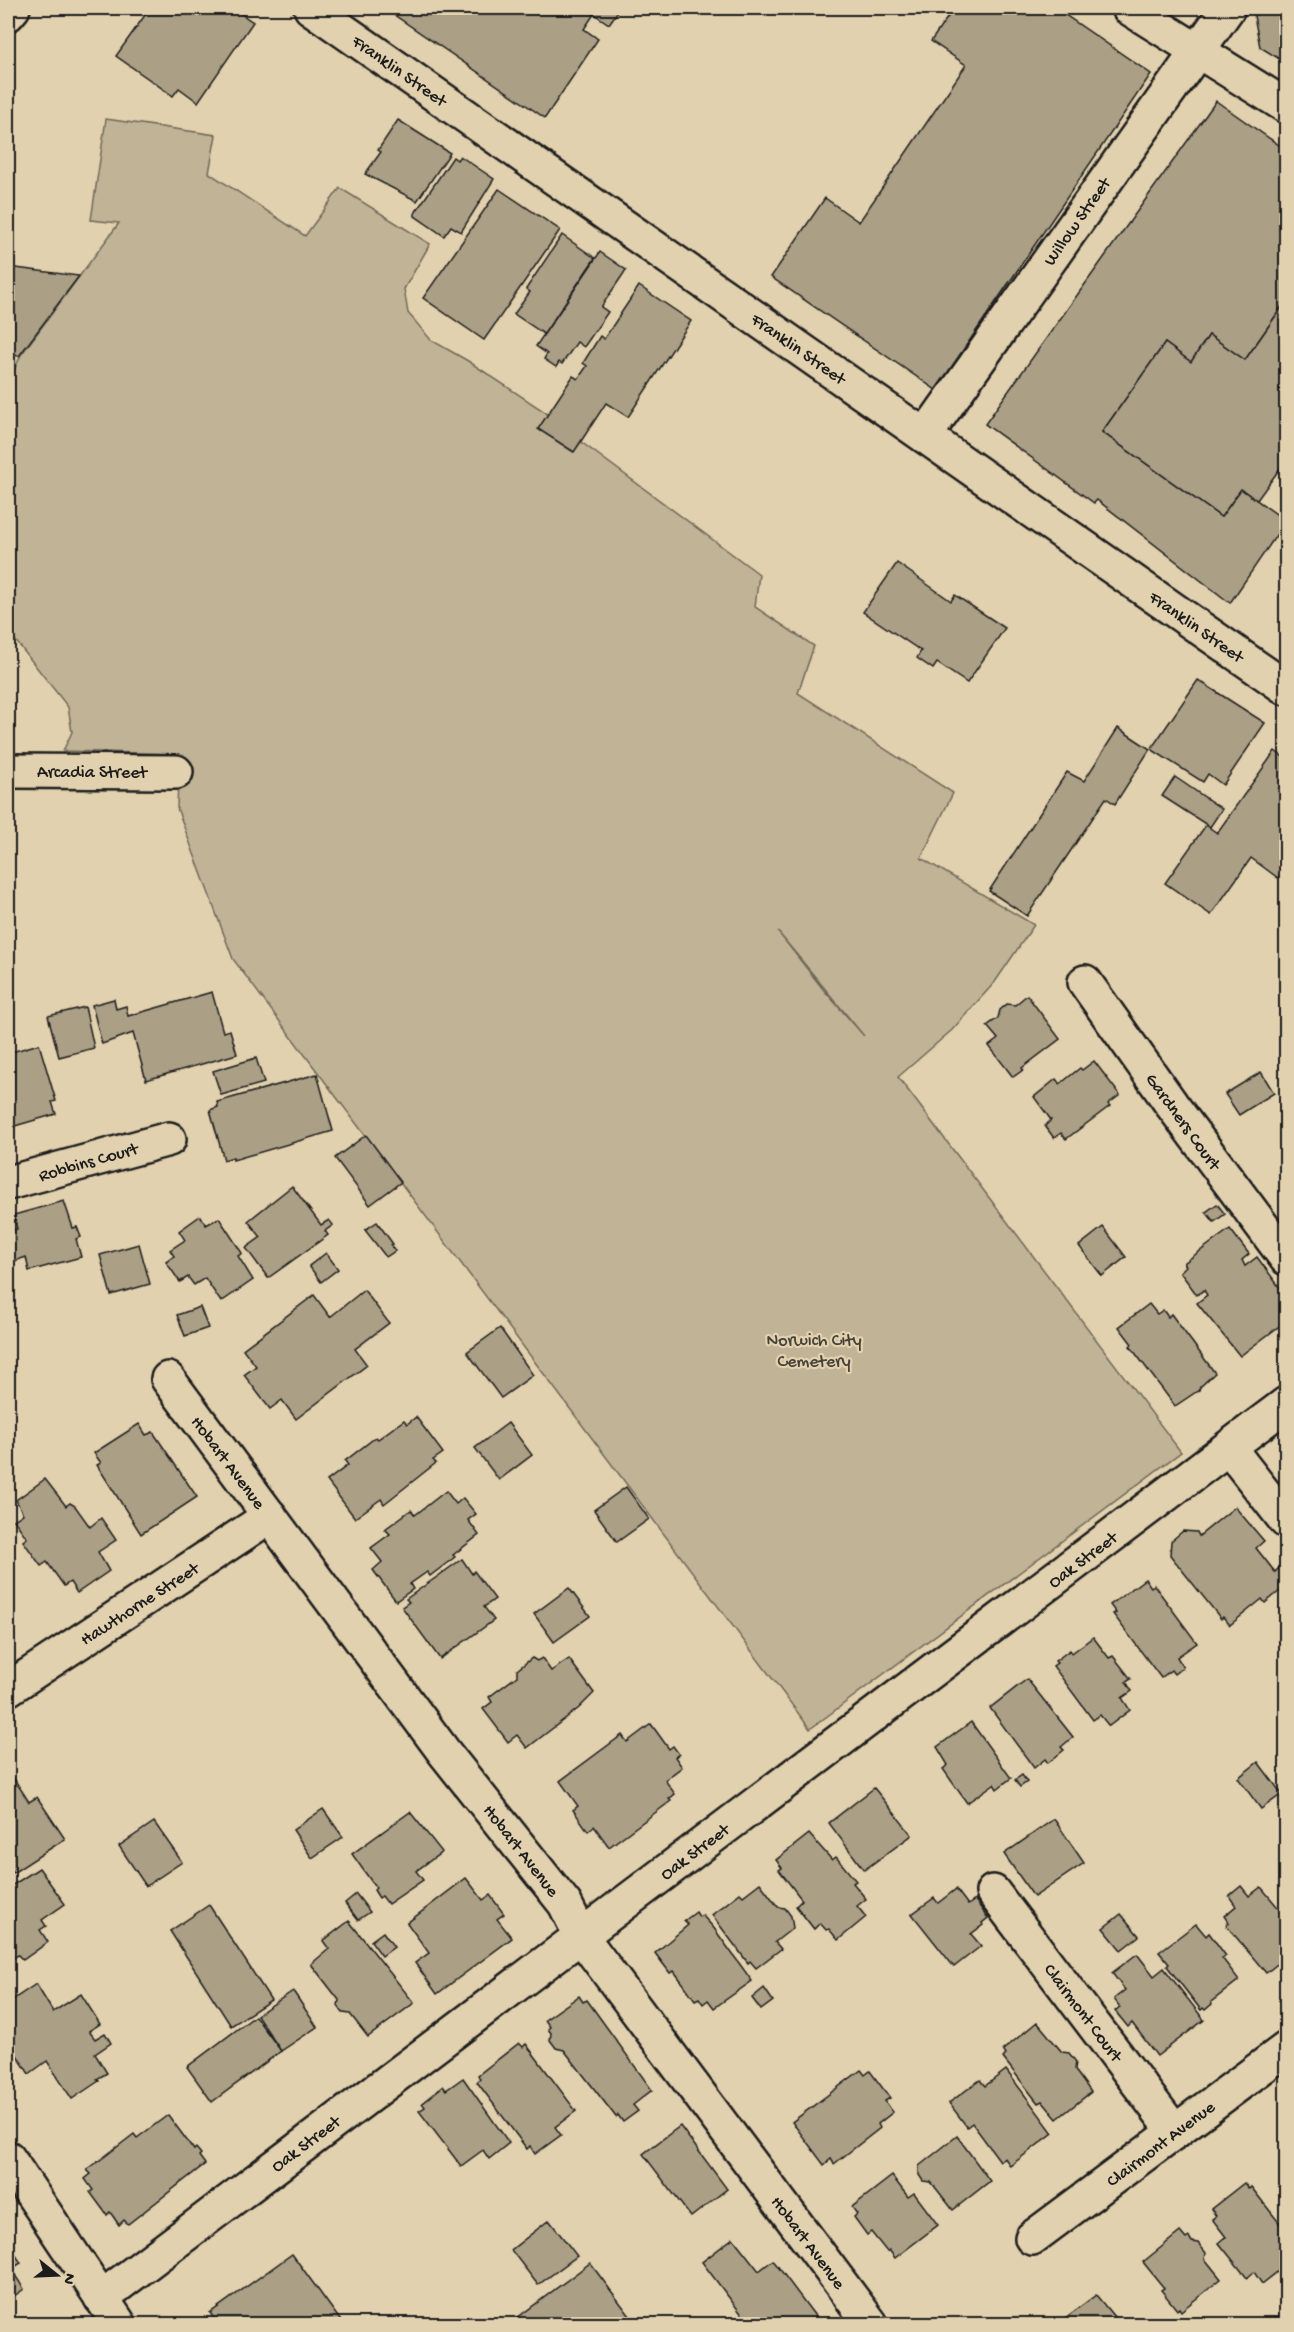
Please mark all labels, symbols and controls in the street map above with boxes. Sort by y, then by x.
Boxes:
street label: Franklin Street [346,31,451,113]
street label: Willow Street [1040,173,1117,271]
street label: Franklin Street [745,309,850,391]
street label: Franklin Street [1143,587,1248,669]
street label: Arcadia Street [37,763,149,784]
street label: Gardners Court [1140,1070,1225,1176]
street label: Robbins Court [37,1139,142,1188]
park label: Norwich City Cemetery [766,1331,862,1373]
street label: Hobart Avenue [185,1413,269,1515]
street label: Oak Street [1045,1527,1124,1594]
street label: Hawthorne Street [77,1558,205,1651]
street label: Hobart Avenue [478,1801,563,1902]
street label: Oak Street [657,1819,736,1886]
street label: Clairmont Court [1038,1960,1127,2068]
street label: Clairmont Avenue [1103,2097,1220,2193]
street label: Oak Street [268,2111,347,2178]
street label: Hobart Avenue [765,2193,849,2295]
north arrow [27,2245,87,2305]
text: N [57,2271,79,2287]

